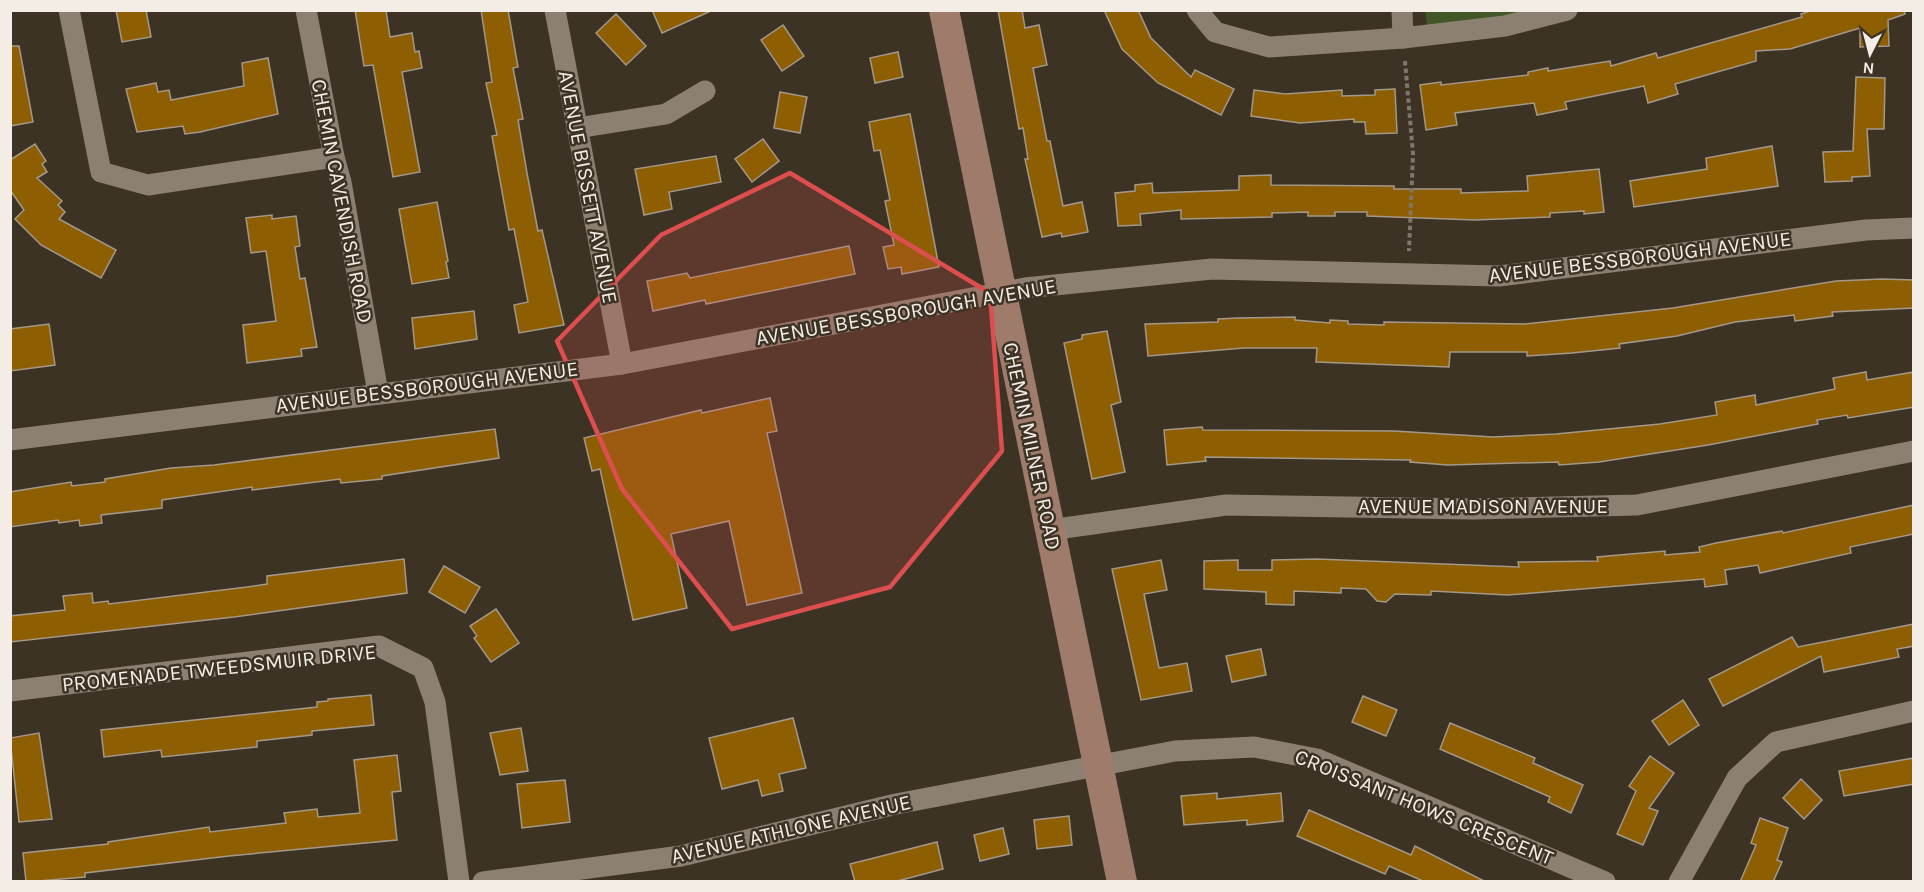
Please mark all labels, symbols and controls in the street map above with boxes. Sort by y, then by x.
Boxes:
north arrow [1840,24,1900,84]
text: N [1862,58,1875,78]
street label: AVENUE BISSETT AVENUE [554,68,622,306]
street label: CHEMIN CAVENDISH ROAD [307,77,377,325]
street label: AVENUE BESSBOROUGH AVENUE [1487,227,1793,287]
street label: AVENUE BESSBOROUGH AVENUE [754,274,1058,350]
street label: CHEMIN MILNER ROAD [998,340,1066,552]
street label: AVENUE BESSBOROUGH AVENUE [274,357,580,417]
street label: AVENUE MADISON AVENUE [1358,494,1608,518]
street label: PROMENADE TWEEDSMUIR DRIVE [61,640,377,696]
street label: CROISSANT HOWS CRESCENT [1291,744,1557,870]
street label: AVENUE ATHLONE AVENUE [669,790,913,868]

